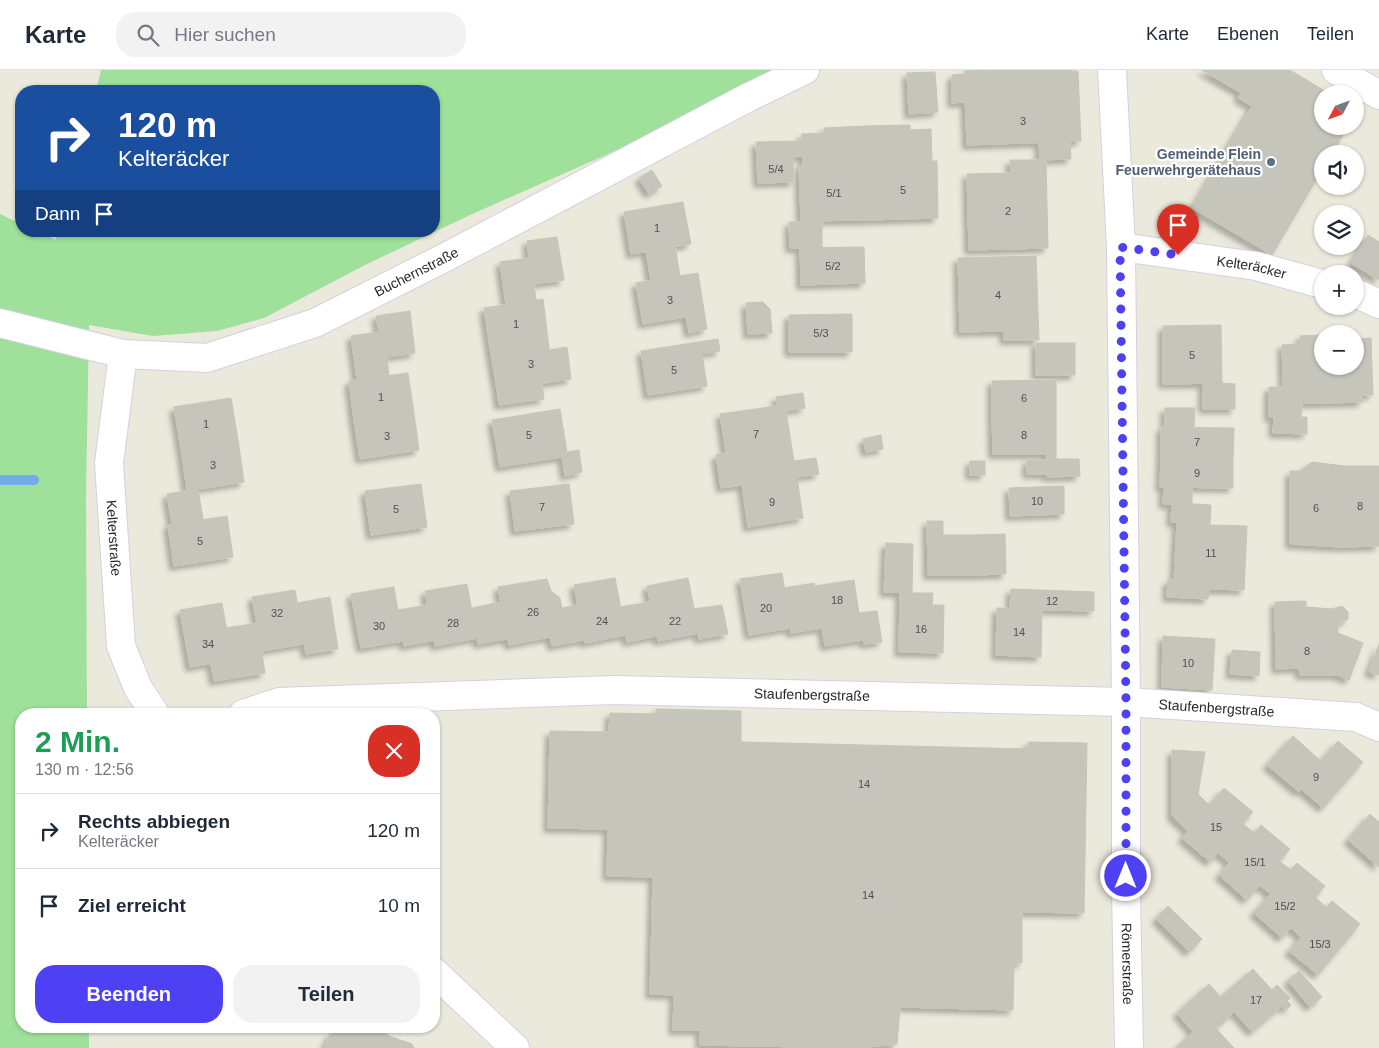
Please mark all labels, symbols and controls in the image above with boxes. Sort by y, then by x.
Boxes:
search box [116,12,466,57]
text: Karte [25,21,86,48]
icon: search [134,21,162,49]
text: Hier suchen [174,24,276,45]
text: Karte [1146,24,1189,44]
text: Ebenen [1217,24,1279,44]
text: Teilen [1307,24,1354,44]
north arrow [1314,85,1364,135]
map controls [1314,85,1364,375]
icon: right [35,105,100,170]
text: 120 m [118,105,217,144]
house number: 3 [1020,115,1026,127]
button: sound [1314,145,1364,195]
text: Kelteräcker [118,146,229,171]
place label: Gemeinde Flein Feuerwehrgerätehaus [1116,146,1261,178]
marker: Gemeinde Flein Feuerwehrgerätehaus [1265,156,1277,168]
house number: 5/4 [768,163,784,175]
house number: 5 [900,184,906,196]
house number: 5/1 [826,187,842,199]
icon: arrive [90,200,118,228]
text: Dann [35,203,80,224]
pin [1157,204,1199,255]
house number: 2 [1005,205,1011,217]
button: layers [1314,205,1364,255]
icon: arrive [1164,211,1192,239]
house number: 1 [654,222,660,234]
street label: Buchernstraße [372,244,461,300]
street label: Kelteräcker [1215,253,1288,282]
house number: 5/2 [825,260,841,272]
button: + [1314,265,1364,315]
house number: 4 [995,289,1001,301]
house number: 3 [667,294,673,306]
house number: 1 [513,318,519,330]
button: − [1314,325,1364,375]
house number: 5/3 [813,327,829,339]
house number: 5 [1189,349,1195,361]
house number: 3 [528,358,534,370]
house number: 5 [671,364,677,376]
house number: 1 [378,391,384,403]
house number: 6 [1021,392,1027,404]
house number: 1 [203,418,209,430]
house number: 7 [753,428,759,440]
house number: 5 [526,429,532,441]
house number: 8 [1021,429,1027,441]
house number: 3 [384,430,390,442]
house number: 7 [1194,436,1200,448]
house number: 3 [210,459,216,471]
house number: 9 [1194,467,1200,479]
house number: 10 [1031,495,1043,507]
house number: 9 [769,496,775,508]
street label: Kelterstraße [103,499,124,577]
house number: 8 [1357,500,1363,512]
house number: 7 [539,501,545,513]
house number: 6 [1313,502,1319,514]
house number: 5 [393,503,399,515]
house number: 5 [197,535,203,547]
house number: 11 [1205,547,1217,559]
house number: 18 [831,594,843,606]
house number: 12 [1046,595,1058,607]
house number: 20 [760,602,772,614]
house number: 26 [527,606,539,618]
house number: 32 [271,607,283,619]
house number: 24 [596,615,608,627]
house number: 22 [669,615,681,627]
house number: 28 [447,617,459,629]
house number: 30 [373,620,385,632]
house number: 16 [915,623,927,635]
house number: 14 [1013,626,1025,638]
house number: 34 [202,638,214,650]
house number: 8 [1304,645,1310,657]
house number: 10 [1182,657,1194,669]
street label: Staufenbergstraße [754,685,870,704]
street label: Staufenbergstraße [1158,696,1275,720]
text: 2 Min. [35,725,120,758]
button: close [368,725,420,777]
text: 130 m · 12:56 [35,761,134,778]
house number: 9 [1313,771,1319,783]
house number: 14 [858,778,870,790]
text: Rechts abbiegen [78,811,230,832]
icon: right [35,817,63,845]
text: 120 m [367,820,420,841]
house number: 15 [1210,821,1222,833]
text: Kelteräcker [78,833,159,850]
position arrow [1099,849,1151,901]
house number: 15/1 [1244,856,1266,868]
house number: 14 [862,889,874,901]
icon: arrive [35,892,63,920]
text: Ziel erreicht [78,895,186,916]
text: 10 m [378,895,420,916]
house number: 15/2 [1274,900,1296,912]
street label: Römerstraße [1119,923,1136,1005]
house number: 15/3 [1309,938,1331,950]
button: Beenden [35,965,223,1023]
button: Teilen [233,965,420,1023]
house number: 17 [1250,994,1262,1006]

